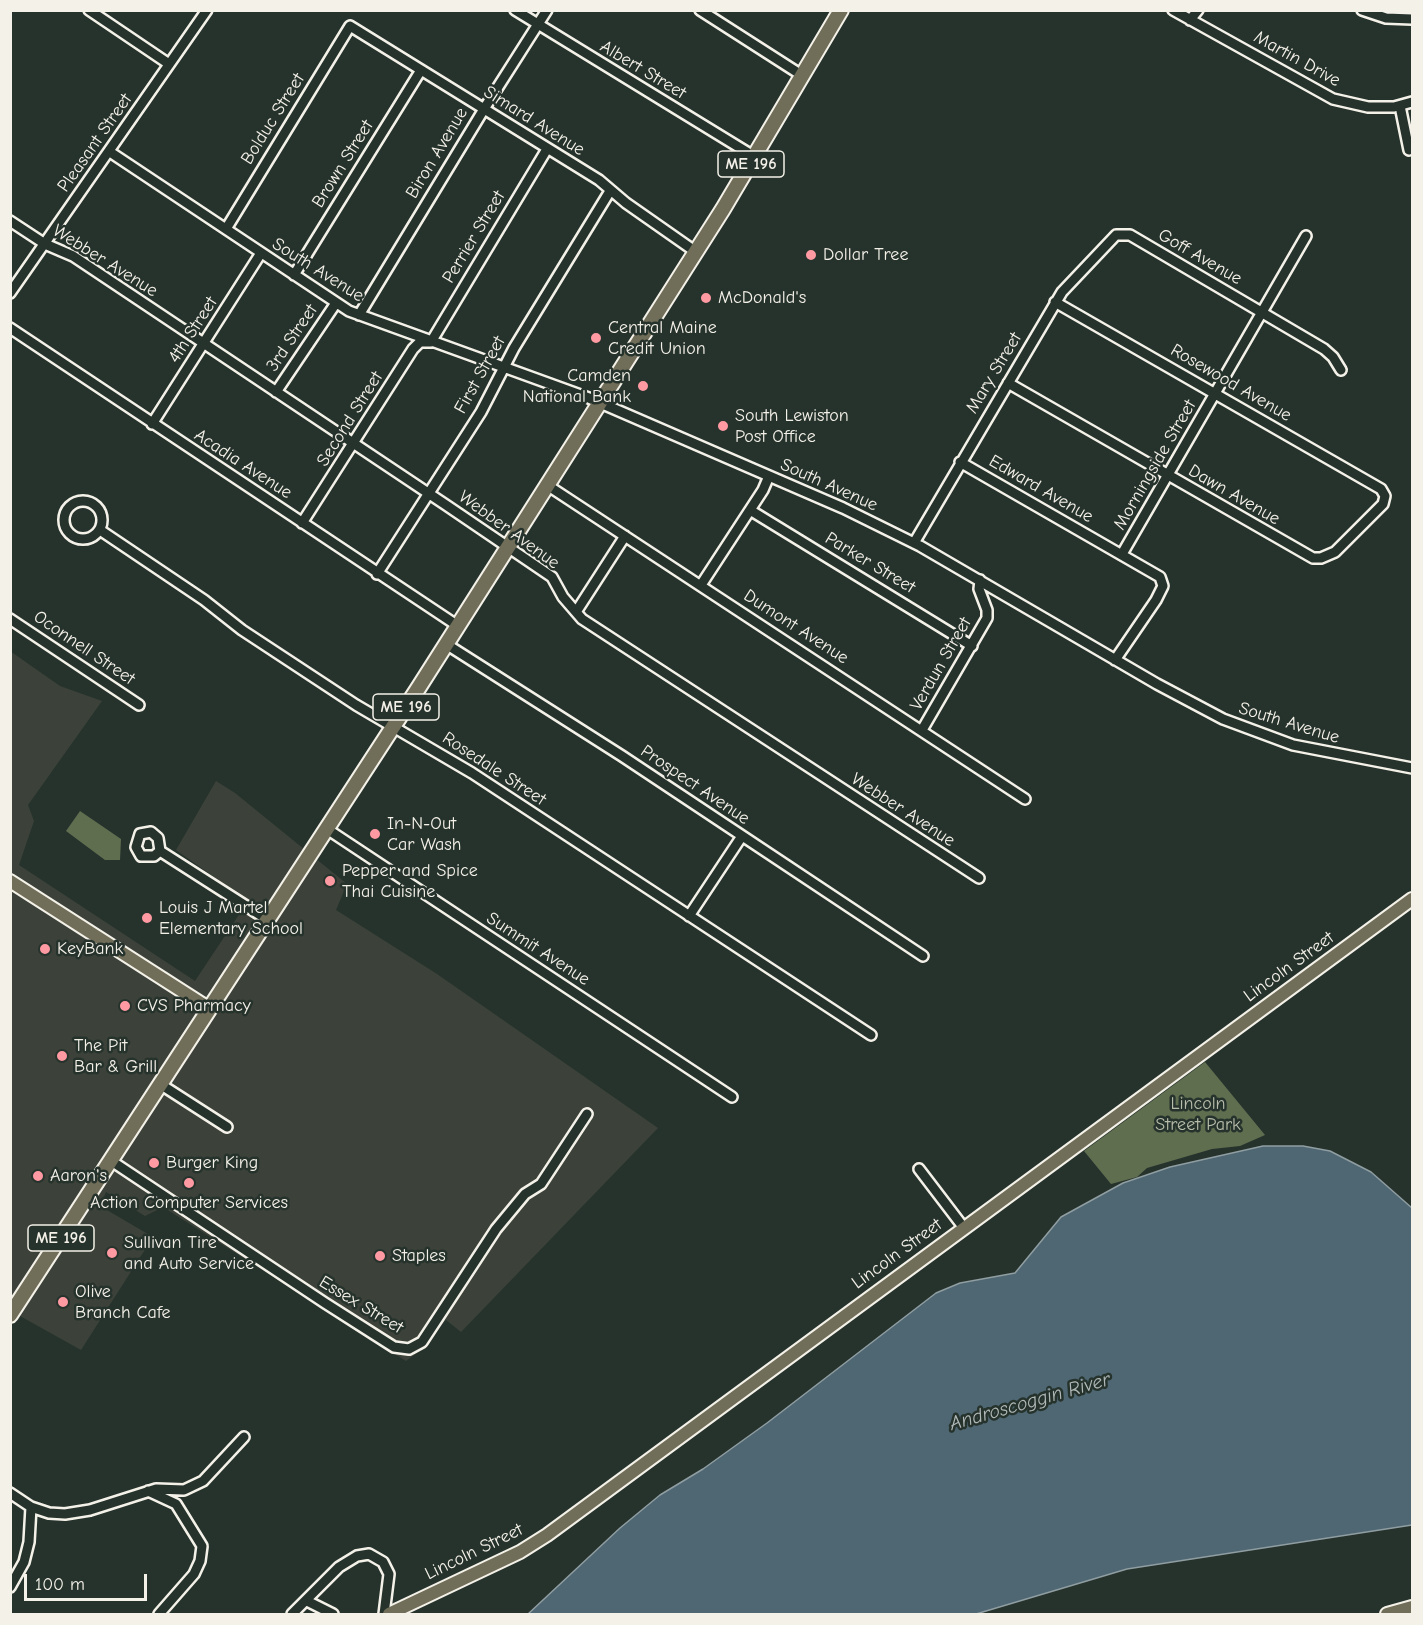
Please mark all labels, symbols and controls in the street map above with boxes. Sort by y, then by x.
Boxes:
street label: Martin Drive [1250,26,1344,92]
street label: Albert Street [596,36,690,104]
street label: Bolduc Street [237,70,309,168]
street label: Simard Avenue [479,81,589,161]
street label: Pleasant Street [53,90,137,196]
street label: Biron Avenue [401,104,473,202]
street label: Brown Street [308,116,378,212]
road number: ME 196 [718,151,784,177]
street label: Perrier Street [438,187,510,287]
street label: Webber Avenue [49,220,161,302]
street label: Goff Avenue [1154,224,1246,290]
street label: South Avenue [268,233,368,307]
place label: Dollar Tree [823,244,908,266]
marker: Dollar Tree [804,248,818,262]
place label: McDonald's [718,287,806,309]
marker: McDonald's [699,291,713,305]
street label: 4th Street [164,293,222,367]
street label: 3rd Street [262,300,322,376]
place label: Central Maine Credit Union [608,317,717,360]
street label: Mary Street [961,329,1027,417]
marker: Central Maine Credit Union [589,331,603,345]
street label: First Street [450,332,510,418]
street label: Rosewood Avenue [1167,340,1295,426]
place label: Camden National Bank [523,365,631,407]
street label: Second Street [312,368,388,470]
marker: Camden National Bank [636,379,650,393]
street label: Morningside Street [1109,396,1201,534]
place label: South Lewiston Post Office [735,405,849,448]
marker: South Lewiston Post Office [716,419,730,433]
street label: Acadia Avenue [190,424,296,504]
street label: Edward Avenue [985,450,1097,528]
street label: South Avenue [777,454,881,516]
street label: Dawn Avenue [1184,460,1284,530]
street label: Webber Avenue [454,486,564,574]
street label: Parker Street [821,528,919,598]
street label: Dumont Avenue [739,585,853,669]
street label: Oconnell Street [29,606,139,690]
street label: Verdun Street [906,614,976,714]
road number: ME 196 [373,694,439,720]
street label: South Avenue [1236,697,1342,749]
street label: Rosedale Street [438,727,550,811]
street label: Prospect Avenue [636,741,754,829]
street label: Webber Avenue [847,768,959,852]
place label: In-N-Out Car Wash [387,813,461,856]
marker: In-N-Out Car Wash [368,827,382,841]
place label: Pepper and Spice Thai Cuisine [342,860,478,902]
marker: Pepper and Spice Thai Cuisine [323,874,337,888]
place label: Louis J Martel Elementary School [159,897,303,940]
street label: Summit Avenue [482,908,594,990]
marker: Louis J Martel Elementary School [140,911,154,925]
street label: Lincoln Street [1240,927,1338,1007]
place label: KeyBank [57,938,123,960]
marker: KeyBank [38,942,52,956]
place label: CVS Pharmacy [137,995,251,1017]
marker: CVS Pharmacy [118,999,132,1013]
place label: The Pit Bar & Grill [74,1035,157,1078]
marker: The Pit Bar & Grill [55,1049,69,1063]
park label: Lincoln Street Park [1155,1093,1241,1136]
place label: Burger King [166,1152,258,1174]
marker: Burger King [147,1156,161,1170]
place label: Aaron's [50,1165,107,1187]
marker: Aaron's [31,1169,45,1183]
marker: Action Computer Services [182,1176,196,1190]
place label: Action Computer Services [90,1192,288,1214]
street label: Lincoln Street [848,1214,946,1294]
road number: ME 196 [28,1225,94,1251]
place label: Sullivan Tire and Auto Service [124,1232,254,1274]
place label: Staples [392,1245,446,1267]
marker: Sullivan Tire and Auto Service [105,1246,119,1260]
marker: Staples [373,1249,387,1263]
street label: Essex Street [315,1271,407,1339]
place label: Olive Branch Cafe [75,1281,171,1324]
marker: Olive Branch Cafe [56,1295,70,1309]
water label: Androscoggin River [947,1368,1113,1436]
street label: Lincoln Street [422,1519,526,1585]
scale bar [27,1562,150,1600]
text: 100 m [35,1574,85,1595]

